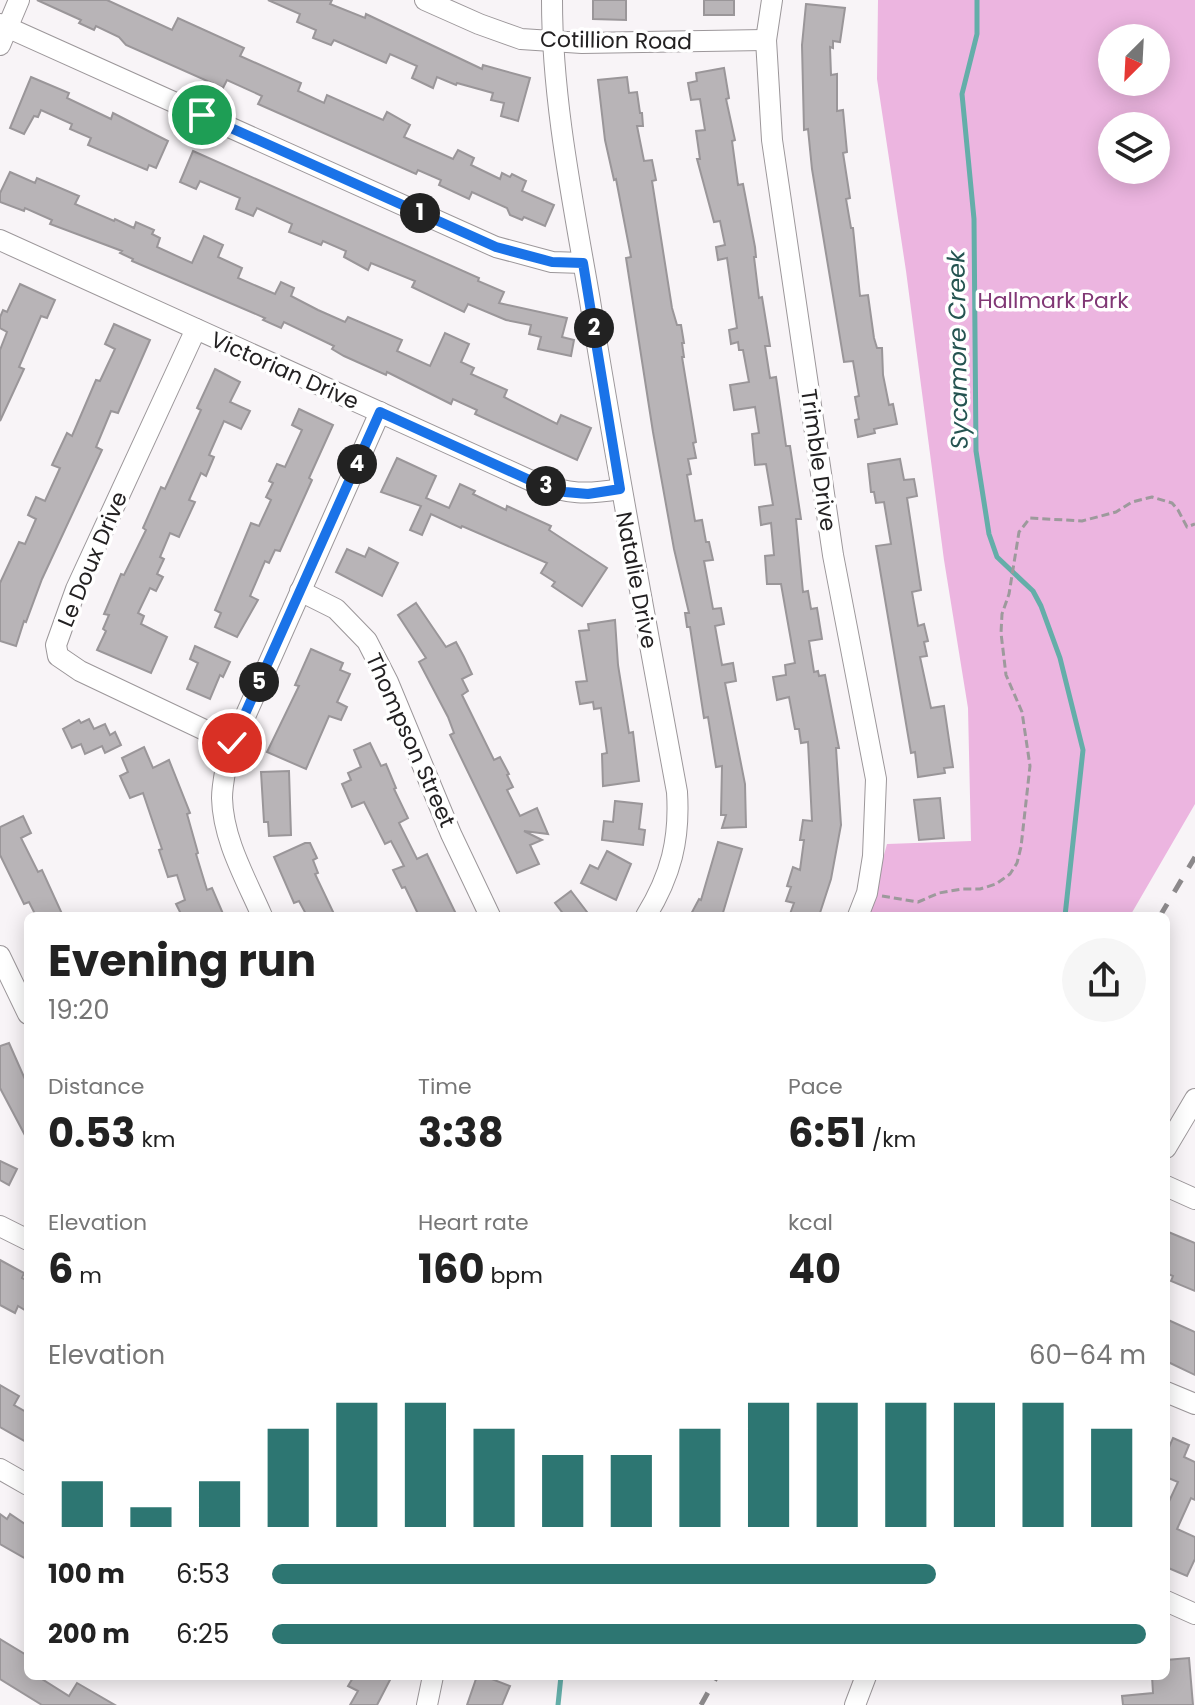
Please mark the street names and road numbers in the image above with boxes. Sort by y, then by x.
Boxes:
street label: Cotillion Road [540,24,692,57]
street label: Victorian Drive [206,324,364,417]
street label: Trimble Drive [793,387,844,533]
street label: Le Doux Drive [50,487,135,632]
street label: Natalie Drive [608,509,665,651]
street label: Thompson Street [358,648,463,832]

